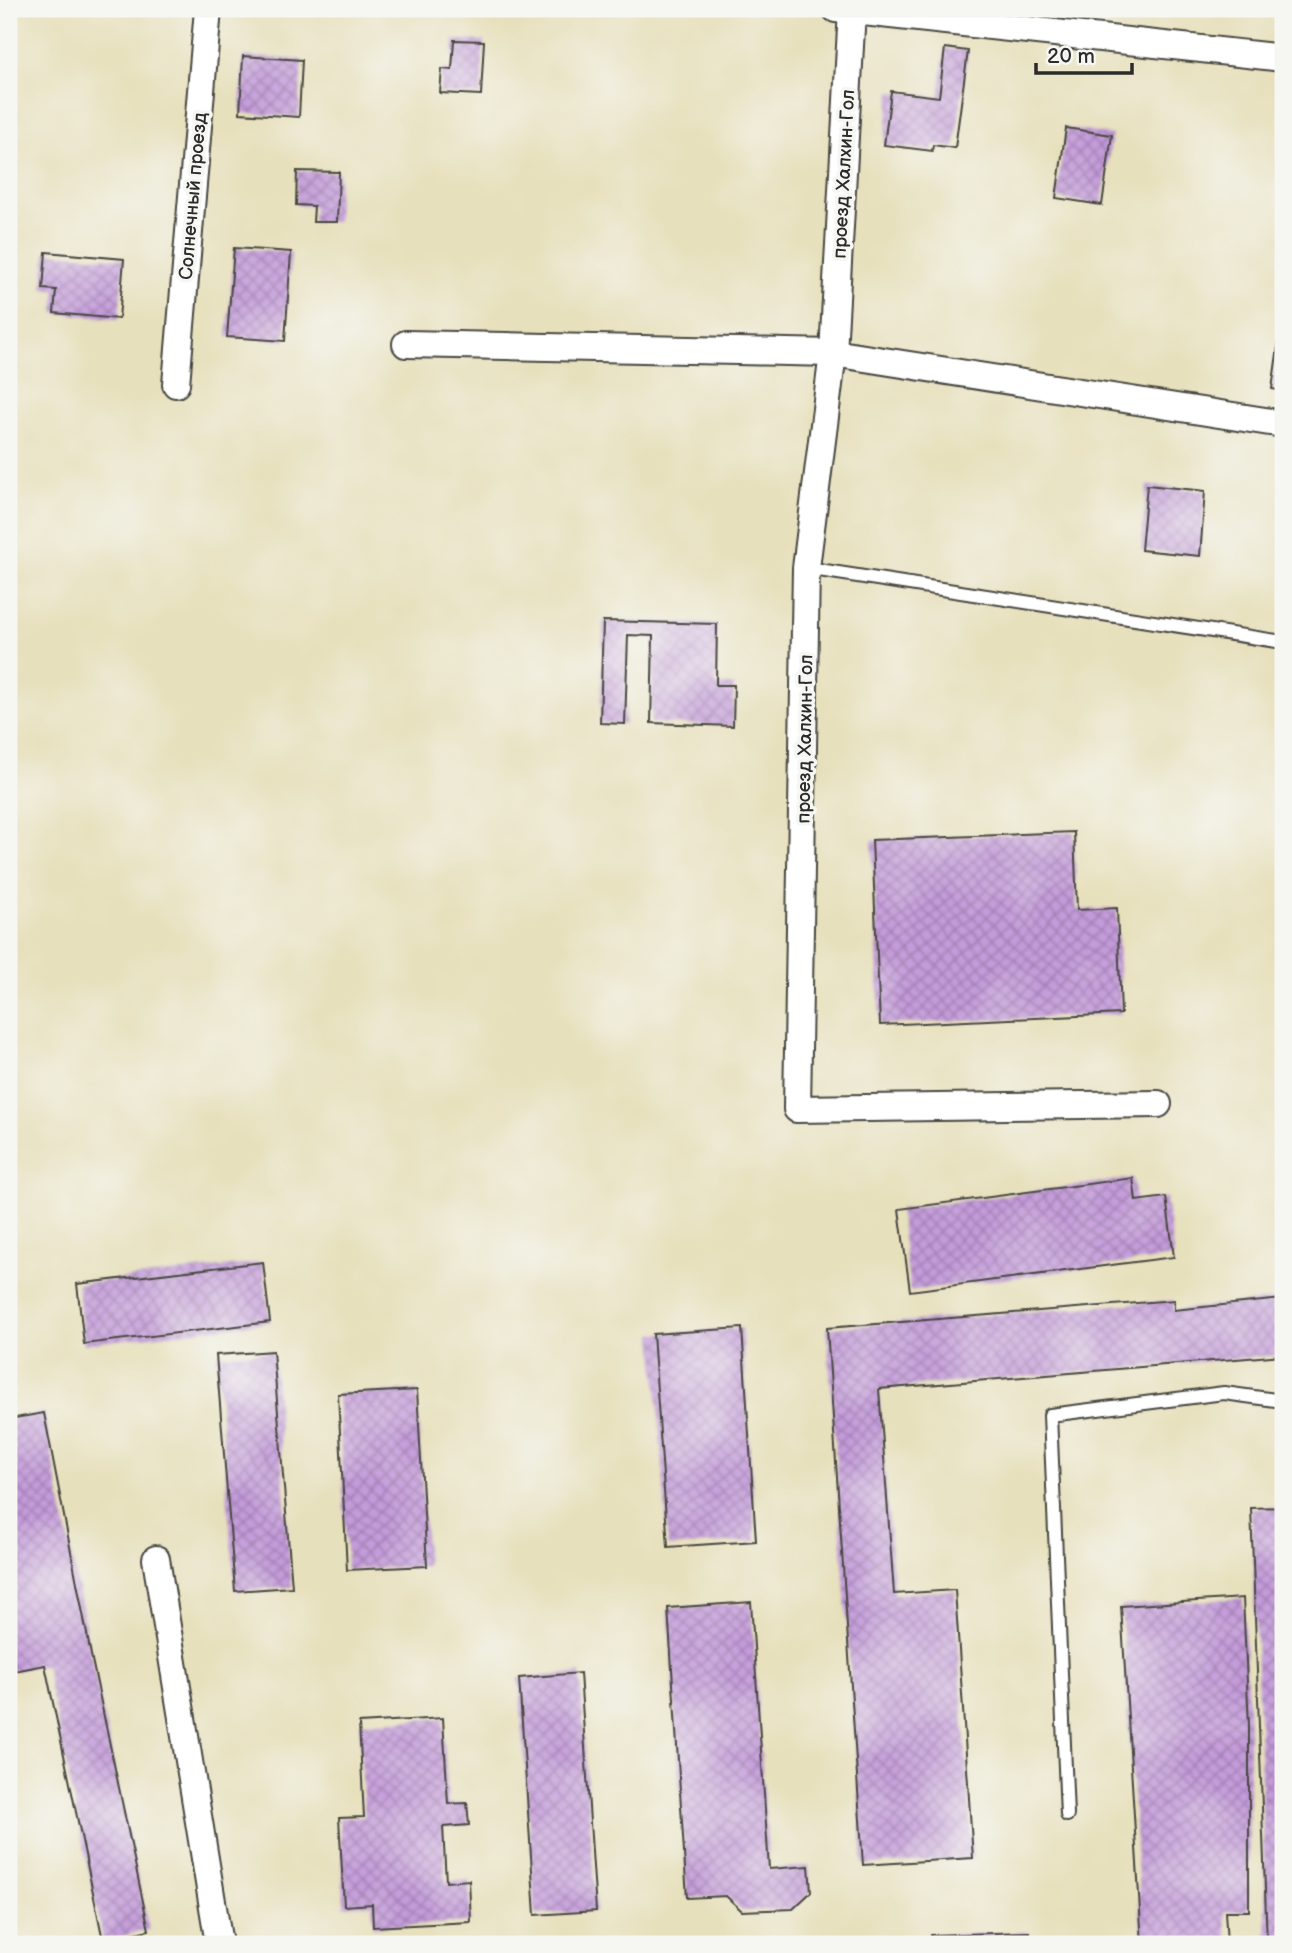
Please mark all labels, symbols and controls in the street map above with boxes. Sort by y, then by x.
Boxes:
scale bar [1036,32,1133,76]
text: 20 m [1047,44,1095,69]
street label: проезд Халхин-Гол [829,89,860,259]
street label: Солнечный проезд [175,111,212,281]
street label: проезд Халхин-Гол [793,654,818,824]

